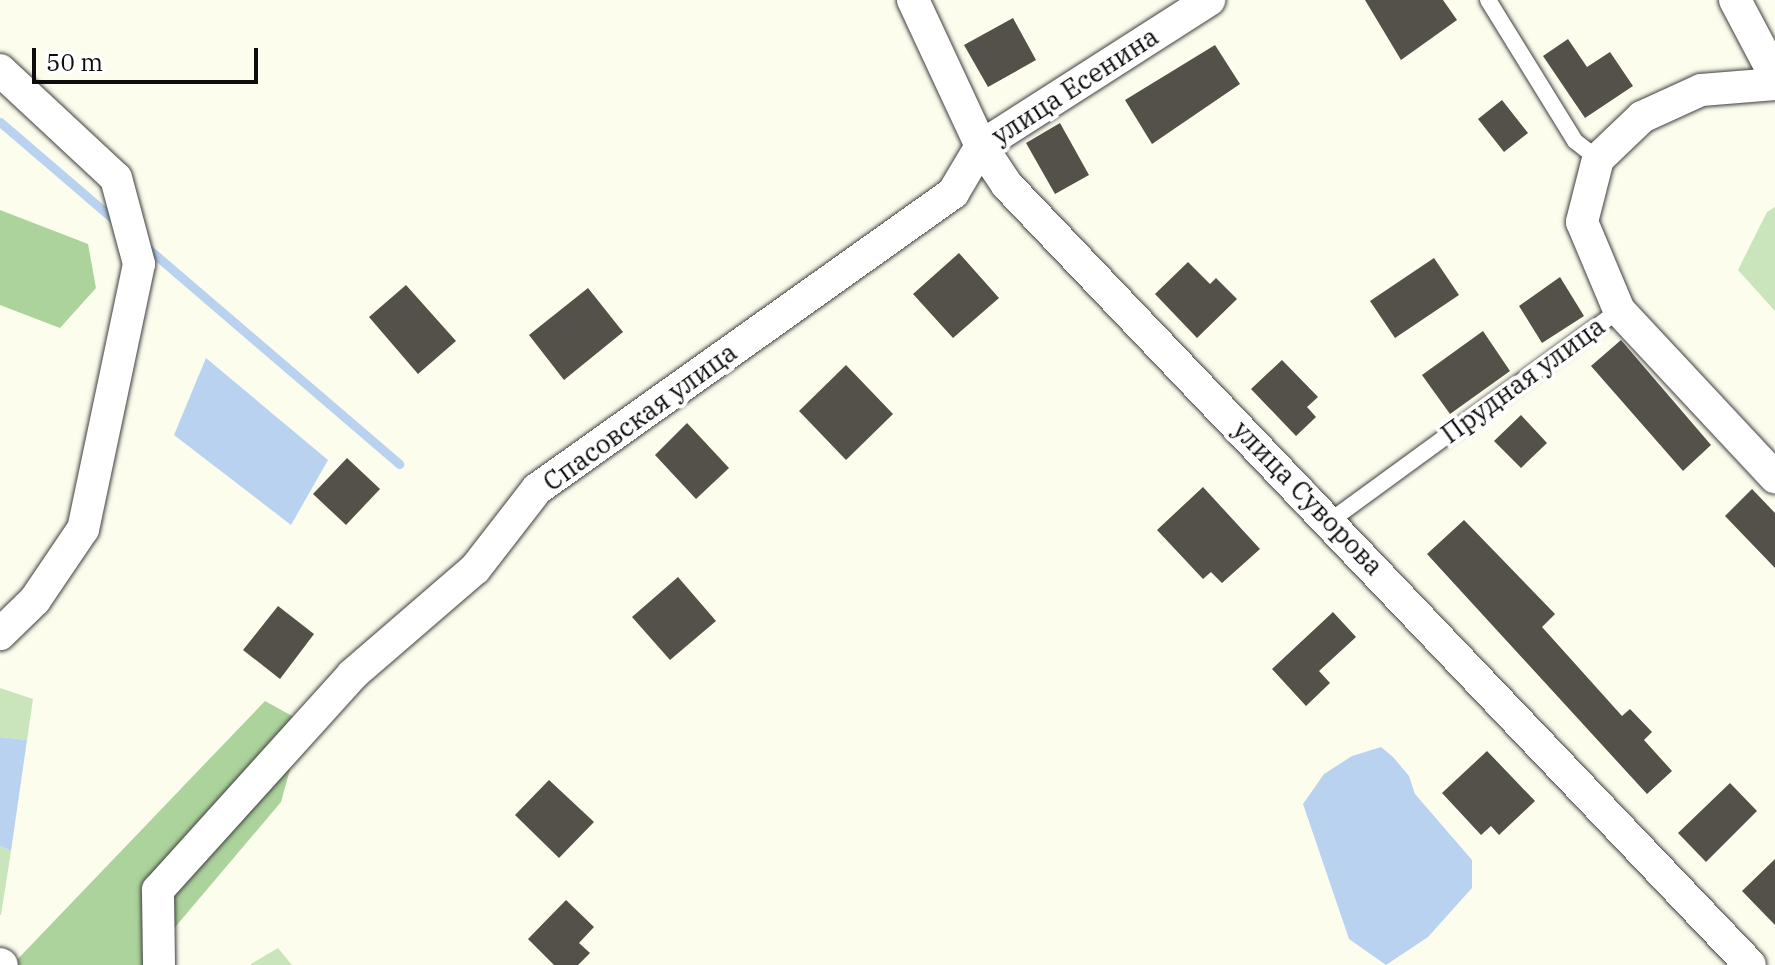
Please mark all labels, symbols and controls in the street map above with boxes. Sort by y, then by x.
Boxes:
street label: улица Есенина [986,21,1164,151]
scale bar [36,32,262,82]
text: 50 m [46,46,103,78]
street label: Прудная улица [1435,310,1611,450]
street label: Спасовская улица [537,336,743,498]
street label: улица Суворова [1226,414,1390,582]

